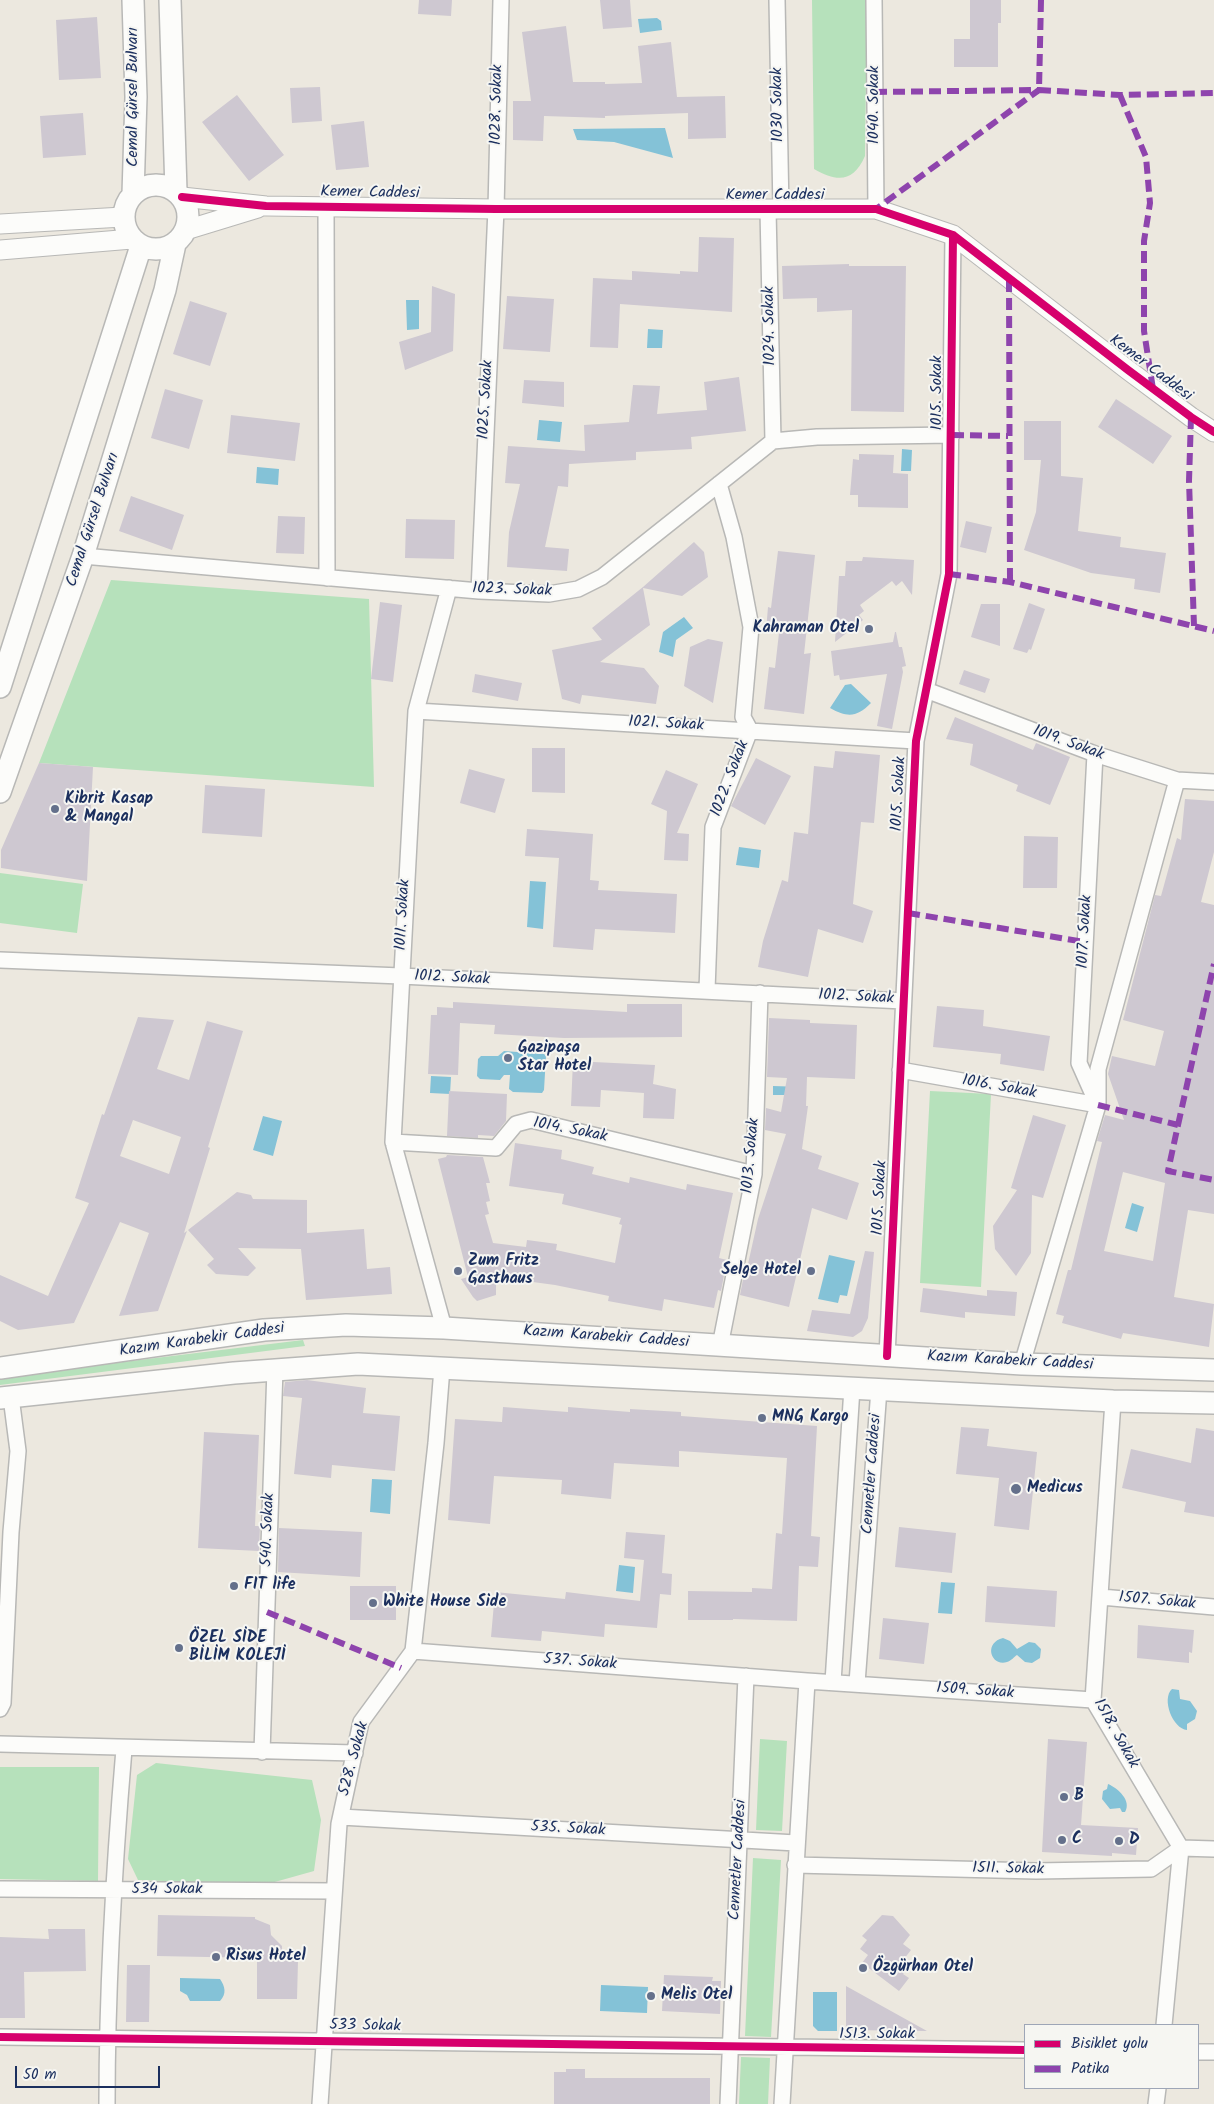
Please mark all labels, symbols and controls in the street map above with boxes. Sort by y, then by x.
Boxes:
street label: Cemal Gürsel Bulvarı [124,27,144,167]
street label: 1028. Sokak [488,65,508,145]
street label: 1040. Sokak [865,66,885,144]
street label: 1030 Sokak [769,67,789,143]
street label: Kemer Caddesi [320,184,420,204]
street label: Kemer Caddesi [725,186,825,206]
street label: 1024. Sokak [761,286,781,366]
street label: Kemer Caddesi [1105,331,1195,407]
street label: 1015. Sokak [928,355,948,431]
street label: 1025. Sokak [475,360,499,440]
street label: Cemal Gürsel Bulvarı [63,450,125,590]
street label: 1023. Sokak [472,580,552,602]
place label: Kahraman Otel [753,619,859,639]
marker: Kahraman Otel [863,623,875,635]
street label: 1021. Sokak [628,713,704,737]
street label: 1019. Sokak [1030,722,1106,766]
street label: 1022. Sokak [708,738,754,820]
street label: 1015. Sokak [888,756,912,832]
place label: Kibrit Kasap & Mangal [65,790,153,828]
marker: Kibrit Kasap & Mangal [49,803,61,815]
street label: 1011. Sokak [393,879,415,951]
street label: 1017. Sokak [1074,895,1098,969]
street label: 1012. Sokak [414,967,490,991]
street label: 1012. Sokak [818,986,894,1010]
place label: Gazipaşa Star Hotel [518,1039,591,1077]
marker: Gazipaşa Star Hotel [502,1052,514,1064]
street label: 1016. Sokak [960,1072,1038,1104]
street label: 1014. Sokak [531,1114,609,1148]
street label: 1013. Sokak [739,1117,765,1195]
street label: 1015. Sokak [869,1160,893,1236]
place label: Zum Fritz Gasthaus [468,1252,539,1290]
place label: Selge Hotel [721,1261,801,1281]
marker: Zum Fritz Gasthaus [452,1265,464,1277]
marker: Selge Hotel [805,1265,817,1277]
street label: Kazım Karabekir Caddesi [118,1320,286,1362]
street label: Kazım Karabekir Caddesi [522,1323,690,1353]
street label: Kazım Karabekir Caddesi [926,1348,1094,1376]
place label: MNG Kargo [772,1408,848,1428]
marker: MNG Kargo [756,1412,768,1424]
street label: Cennetler Caddesi [859,1413,887,1535]
place label: Medicus [1027,1479,1083,1499]
marker: Medicus [1009,1482,1023,1496]
street label: 540. Sokak [258,1493,280,1567]
place label: FIT life [244,1576,296,1596]
marker: FIT life [228,1580,240,1592]
street label: 1507. Sokak [1118,1589,1196,1615]
place label: White House Side [383,1593,506,1613]
marker: White House Side [367,1597,379,1609]
place label: ÖZEL SİDE BİLİM KOLEJİ [189,1629,286,1667]
marker: ÖZEL SİDE BİLİM KOLEJİ [173,1642,185,1654]
street label: 537. Sokak [543,1651,617,1675]
street label: 1509. Sokak [935,1680,1015,1704]
street label: 1518. Sokak [1088,1696,1142,1772]
street label: 528. Sokak [336,1720,374,1798]
place label: B [1074,1787,1084,1807]
marker: B [1058,1791,1070,1803]
street label: Cennetler Caddesi [726,1799,752,1921]
street label: 535. Sokak [530,1818,606,1842]
place label: C [1072,1830,1082,1850]
place label: D [1129,1831,1140,1851]
marker: C [1056,1834,1068,1846]
marker: D [1113,1835,1125,1847]
street label: 1511. Sokak [972,1860,1044,1880]
street label: 534 Sokak [131,1880,203,1900]
place label: Risus Hotel [226,1947,306,1967]
marker: Risus Hotel [210,1951,222,1963]
place label: Özgürhan Otel [873,1958,973,1978]
marker: Özgürhan Otel [857,1962,869,1974]
place label: Melis Otel [661,1986,732,2006]
marker: Melis Otel [645,1990,657,2002]
street label: 533 Sokak [329,2017,401,2037]
legend [1024,2024,1199,2089]
street label: 1513. Sokak [839,2025,915,2045]
text: Bisiklet yolu [1071,2032,1148,2056]
scale bar [18,2056,162,2088]
text: Patika [1071,2057,1110,2081]
text: 50 m [23,2063,57,2087]

